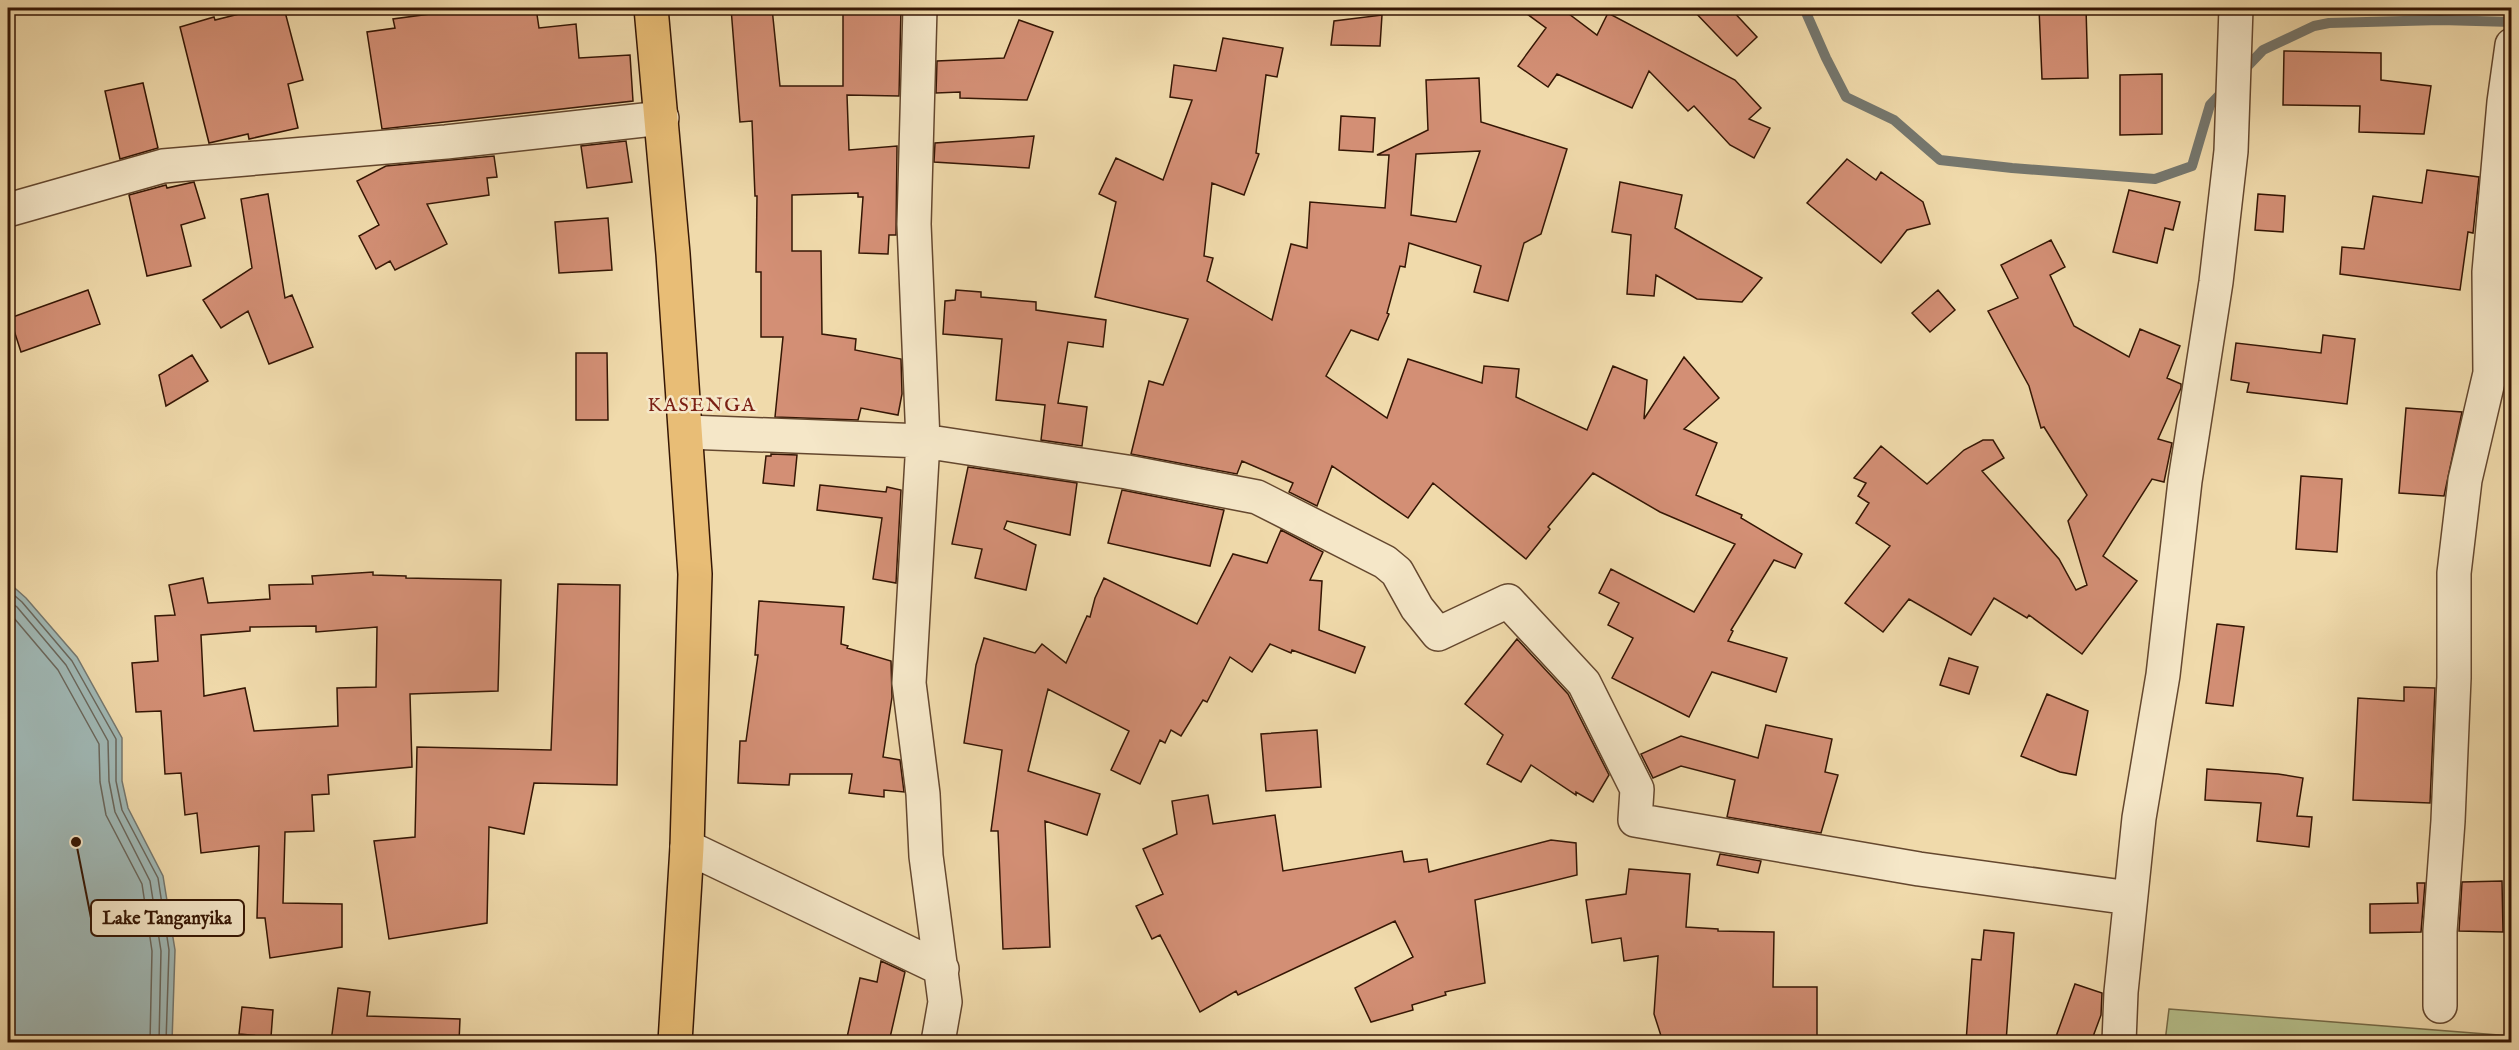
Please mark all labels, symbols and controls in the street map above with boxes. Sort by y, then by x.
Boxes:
district label: KASENGA [648,393,756,418]
callout: Lake Tanganyika [91,900,244,936]
text: Lake Tanganyika [102,908,233,931]

